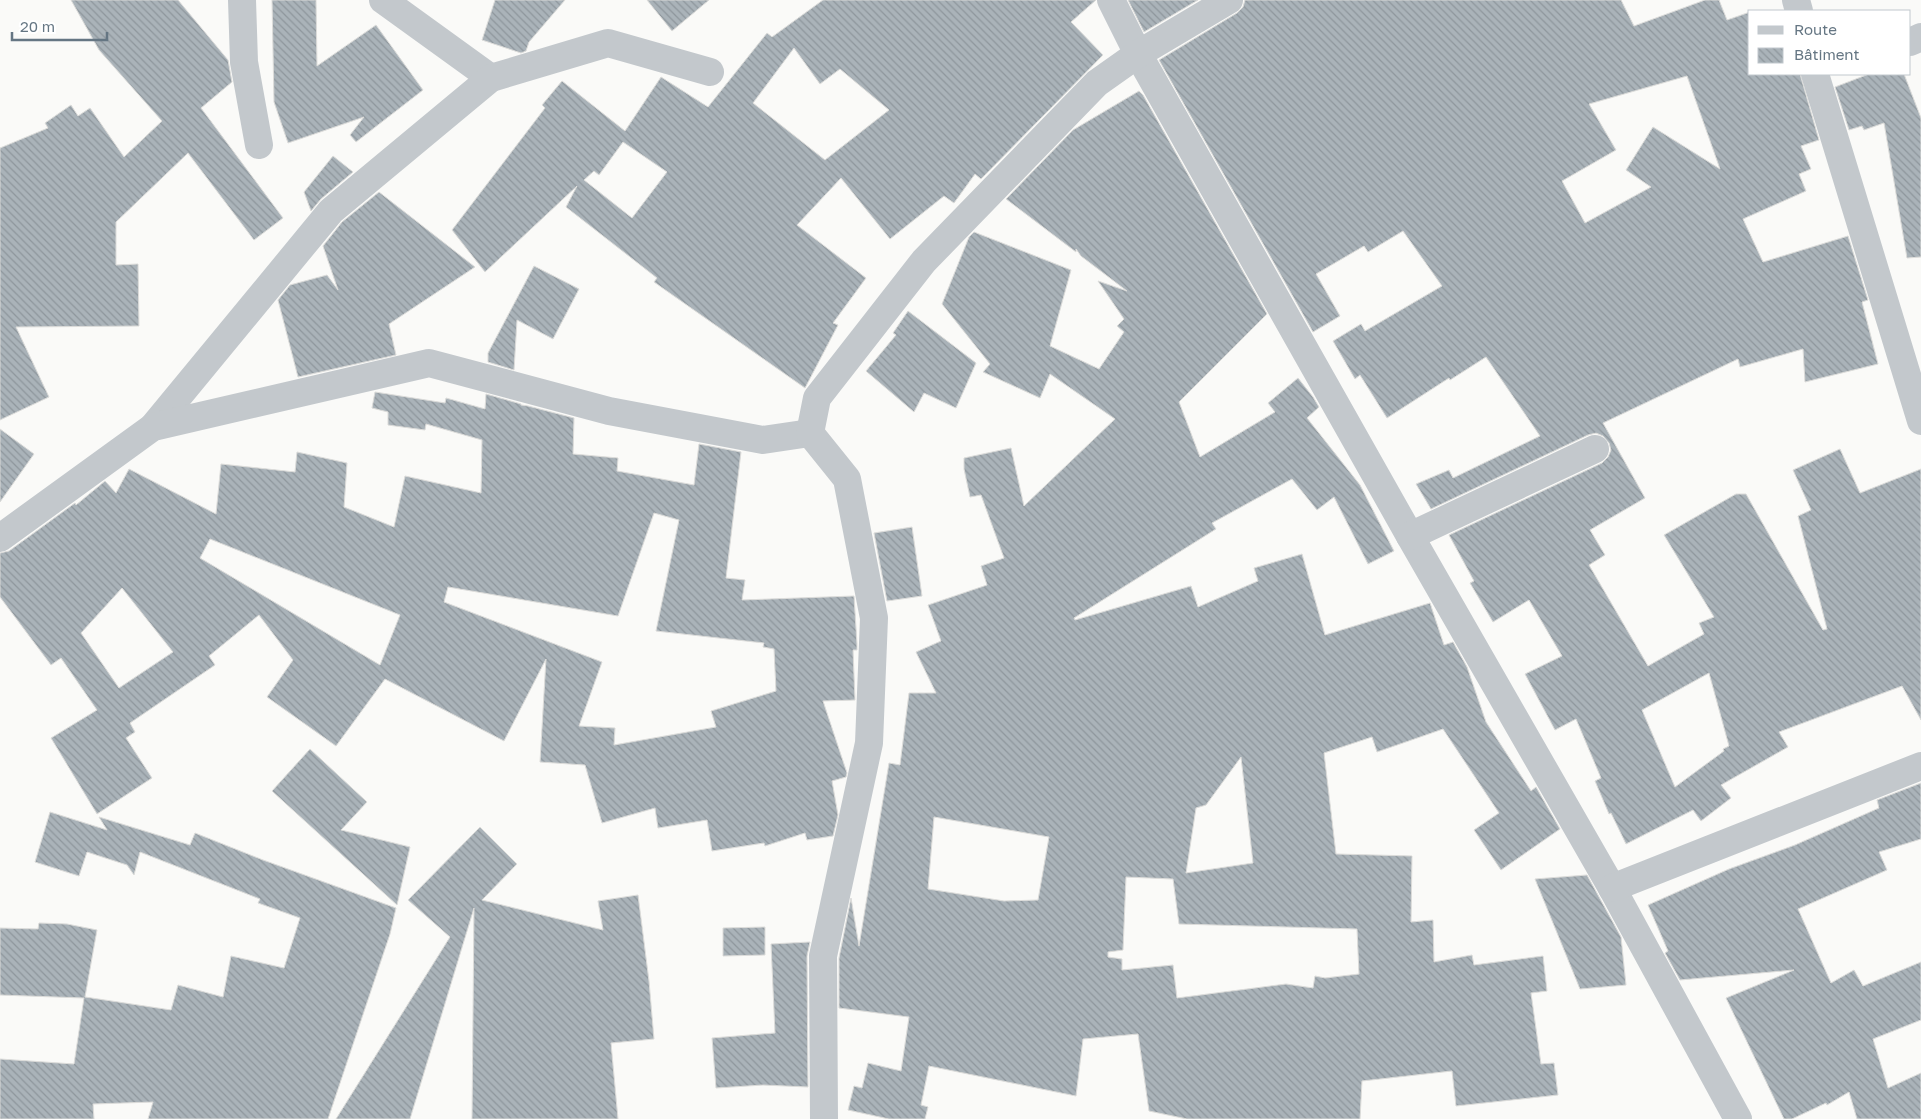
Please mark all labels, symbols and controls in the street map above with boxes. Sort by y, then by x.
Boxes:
scale bar [12,10,108,42]
legend [1748,10,1911,75]
text: 20 m [20,17,55,35]
text: Route [1794,20,1837,38]
text: Bâtiment [1794,45,1859,63]

